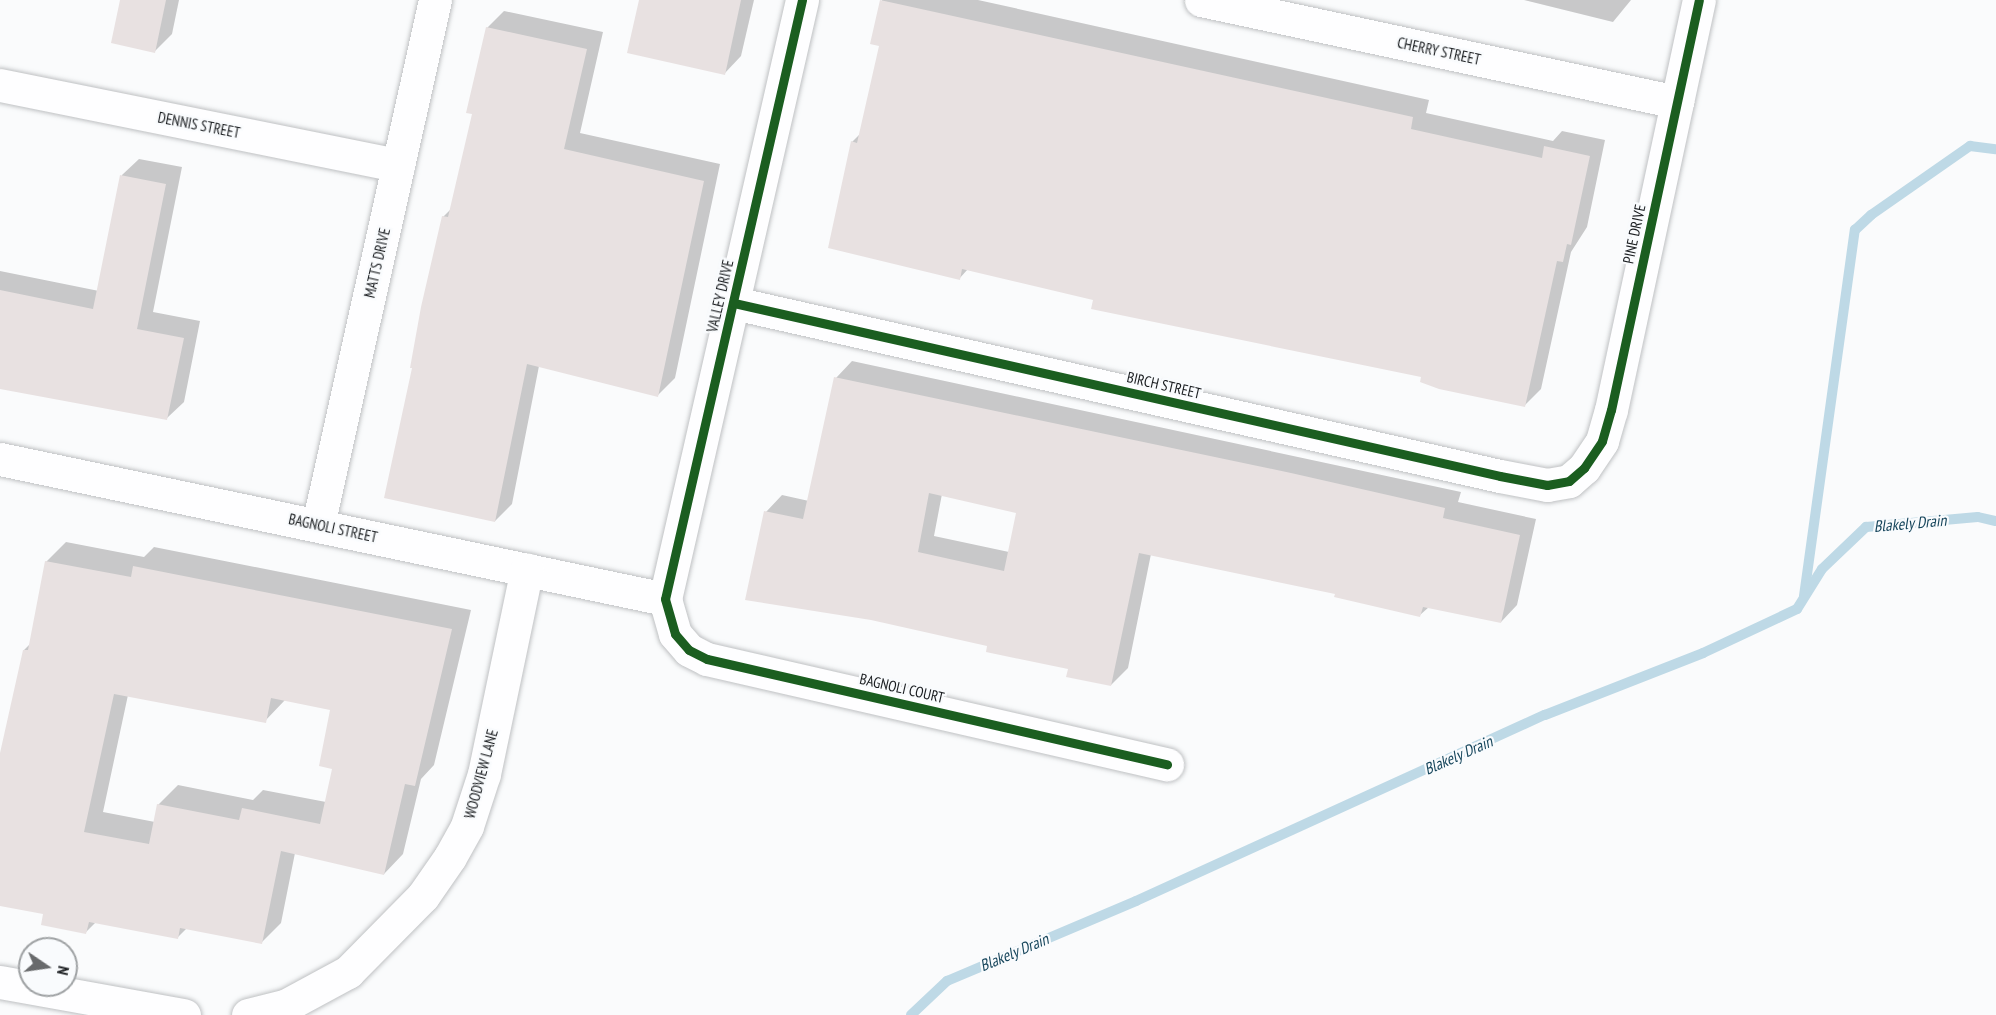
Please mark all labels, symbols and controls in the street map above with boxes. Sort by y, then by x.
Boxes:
street label: CHERRY STREET [1396,33,1482,69]
street label: DENNIS STREET [156,108,242,142]
street label: PINE DRIVE [1619,203,1649,265]
street label: MATTS DRIVE [360,226,394,300]
street label: VALLEY DRIVE [703,258,737,334]
street label: BIRCH STREET [1125,368,1203,402]
street label: BAGNOLI STREET [287,510,379,546]
water label: Blakely Drain [1873,510,1947,536]
street label: BAGNOLI COURT [858,670,946,706]
street label: WOODVIEW LANE [460,727,502,821]
water label: Blakely Drain [1421,731,1495,779]
water label: Blakely Drain [977,929,1051,975]
north arrow [18,937,78,997]
text: N [53,964,74,977]

